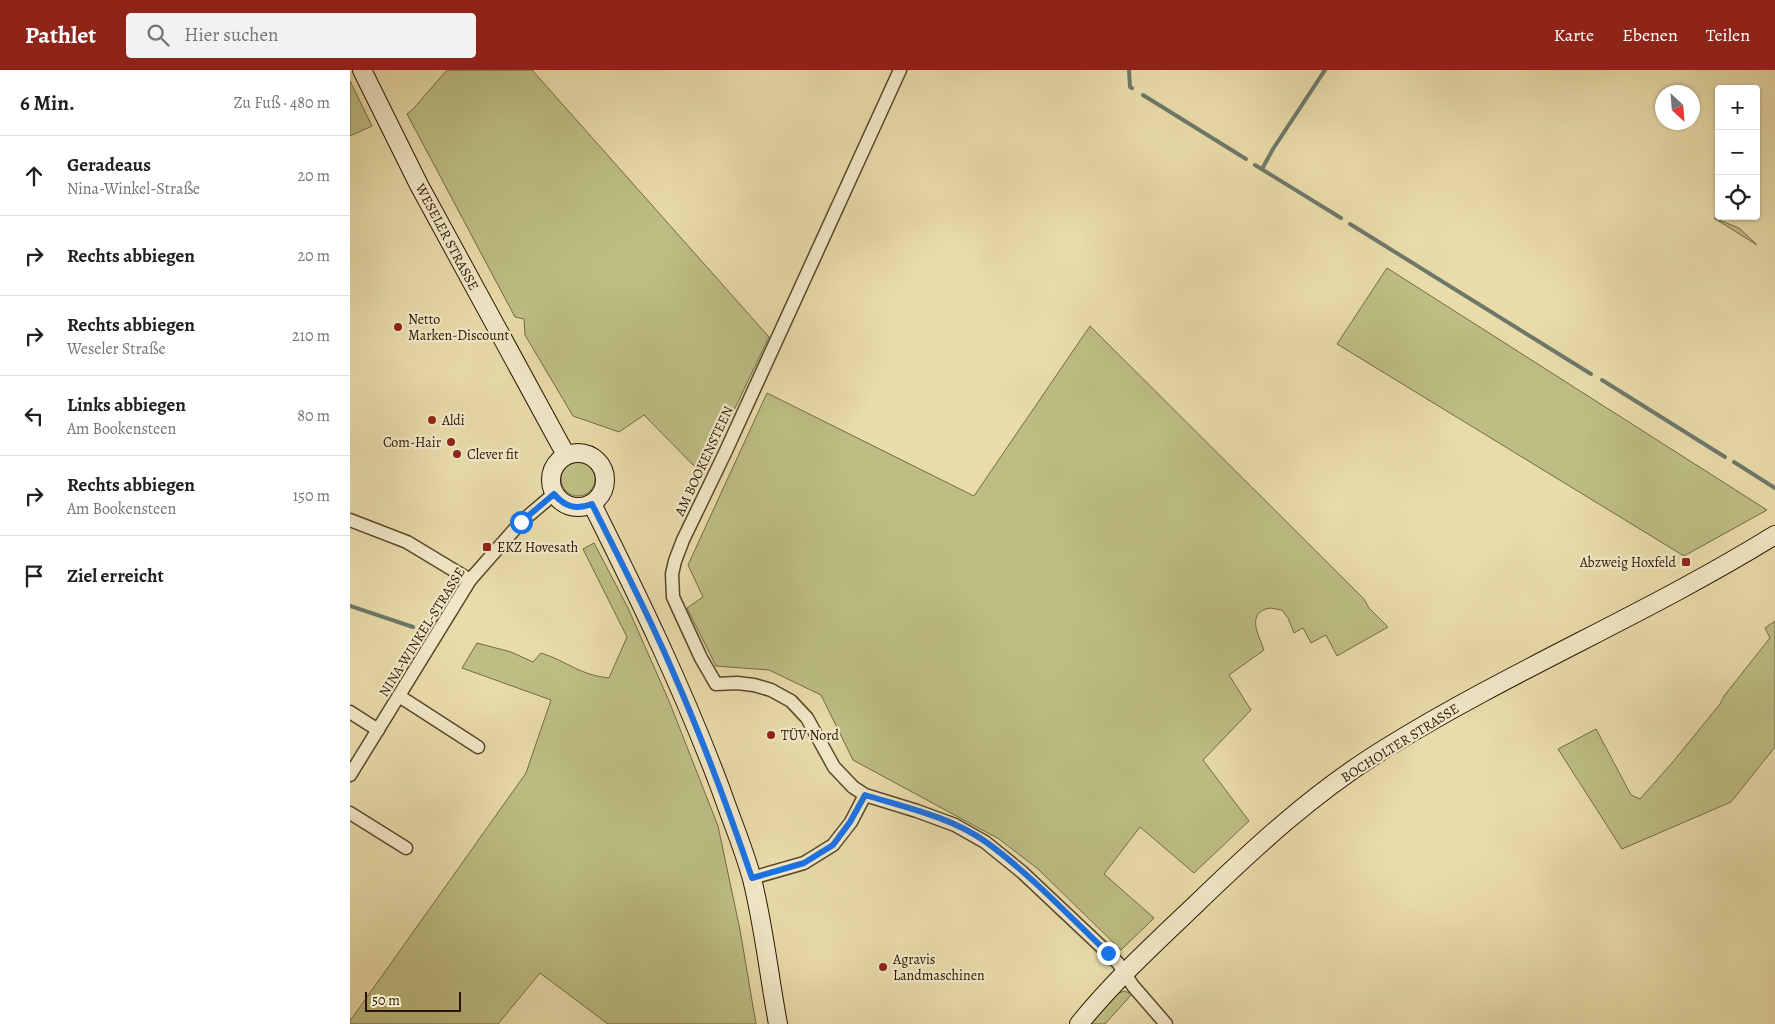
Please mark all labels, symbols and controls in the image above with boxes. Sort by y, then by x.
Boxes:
search box [126,13,476,58]
text: Pathlet [25,19,96,51]
icon: search [144,21,172,49]
text: Hier suchen [184,22,278,48]
text: Karte [1554,23,1594,47]
text: Ebenen [1622,23,1678,47]
text: Teilen [1706,23,1750,47]
north arrow [1655,85,1700,130]
map controls [1715,85,1760,220]
button: + [1715,85,1760,130]
text: 6 Min. [20,89,75,117]
text: Zu Fuß · 480 m [233,92,330,114]
button: − [1715,130,1760,175]
text: Geradeaus [67,152,151,178]
icon: ahead [20,162,48,190]
text: 20 m [297,165,330,187]
button: locate [1715,175,1760,220]
text: Nina-Winkel-Straße [67,178,200,200]
street label: WESELER STRASSE [410,179,483,294]
icon: right [20,242,48,270]
text: Rechts abbiegen [67,243,195,269]
text: 20 m [297,245,330,267]
place label: Netto Marken-Discount [408,310,509,345]
text: Rechts abbiegen [67,312,195,338]
marker: Netto Marken-Discount [392,321,404,333]
icon: right [20,322,48,350]
text: 210 m [292,325,330,347]
text: Weseler Straße [67,338,166,360]
text: Links abbiegen [67,392,186,418]
icon: left [20,402,48,430]
street label: AM BOOKENSTEEN [670,403,738,520]
text: 80 m [297,405,330,427]
place label: Aldi [441,411,465,430]
marker: Aldi [426,414,438,426]
text: Am Bookensteen [67,418,176,440]
place label: Com-Hair [383,433,442,452]
marker: Com-Hair [445,436,457,448]
place label: Clever fit [467,445,519,464]
marker: Clever fit [451,448,463,460]
text: Rechts abbiegen [67,472,195,498]
icon: right [20,482,48,510]
text: 150 m [293,485,330,507]
text: Am Bookensteen [67,498,176,520]
route start [510,511,533,534]
place label: EKZ Hovesath [497,538,579,557]
marker: EKZ Hovesath [481,541,493,553]
place label: Abzweig Hoxfeld [1579,553,1676,572]
marker: Abzweig Hoxfeld [1680,556,1692,568]
icon: arrive [20,562,48,590]
text: Ziel erreicht [67,563,164,589]
street label: NINA-WINKEL-STRASSE [374,564,470,700]
street label: BOCHOLTER STRASSE [1337,699,1463,787]
place label: TÜV Nord [781,726,839,745]
marker: TÜV Nord [765,729,777,741]
route end [1097,942,1120,965]
place label: Agravis Landmaschinen [892,950,985,985]
marker: Agravis Landmaschinen [877,961,889,973]
scale bar [365,989,461,1012]
text: 50 m [372,991,400,1010]

